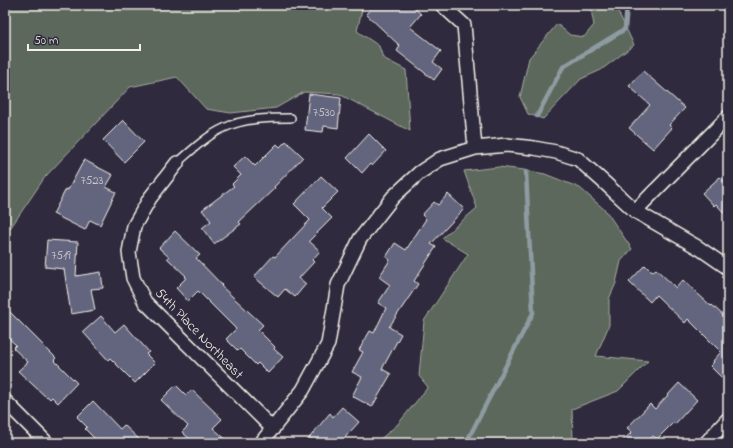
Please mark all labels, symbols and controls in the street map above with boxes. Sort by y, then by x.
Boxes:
scale bar [28,26,140,52]
text: 50 m [34,32,58,50]
house number: 7530 [313,104,335,122]
house number: 7523 [81,172,103,190]
house number: 7519 [51,247,71,265]
street label: 54th Place Northeast [150,284,248,385]

